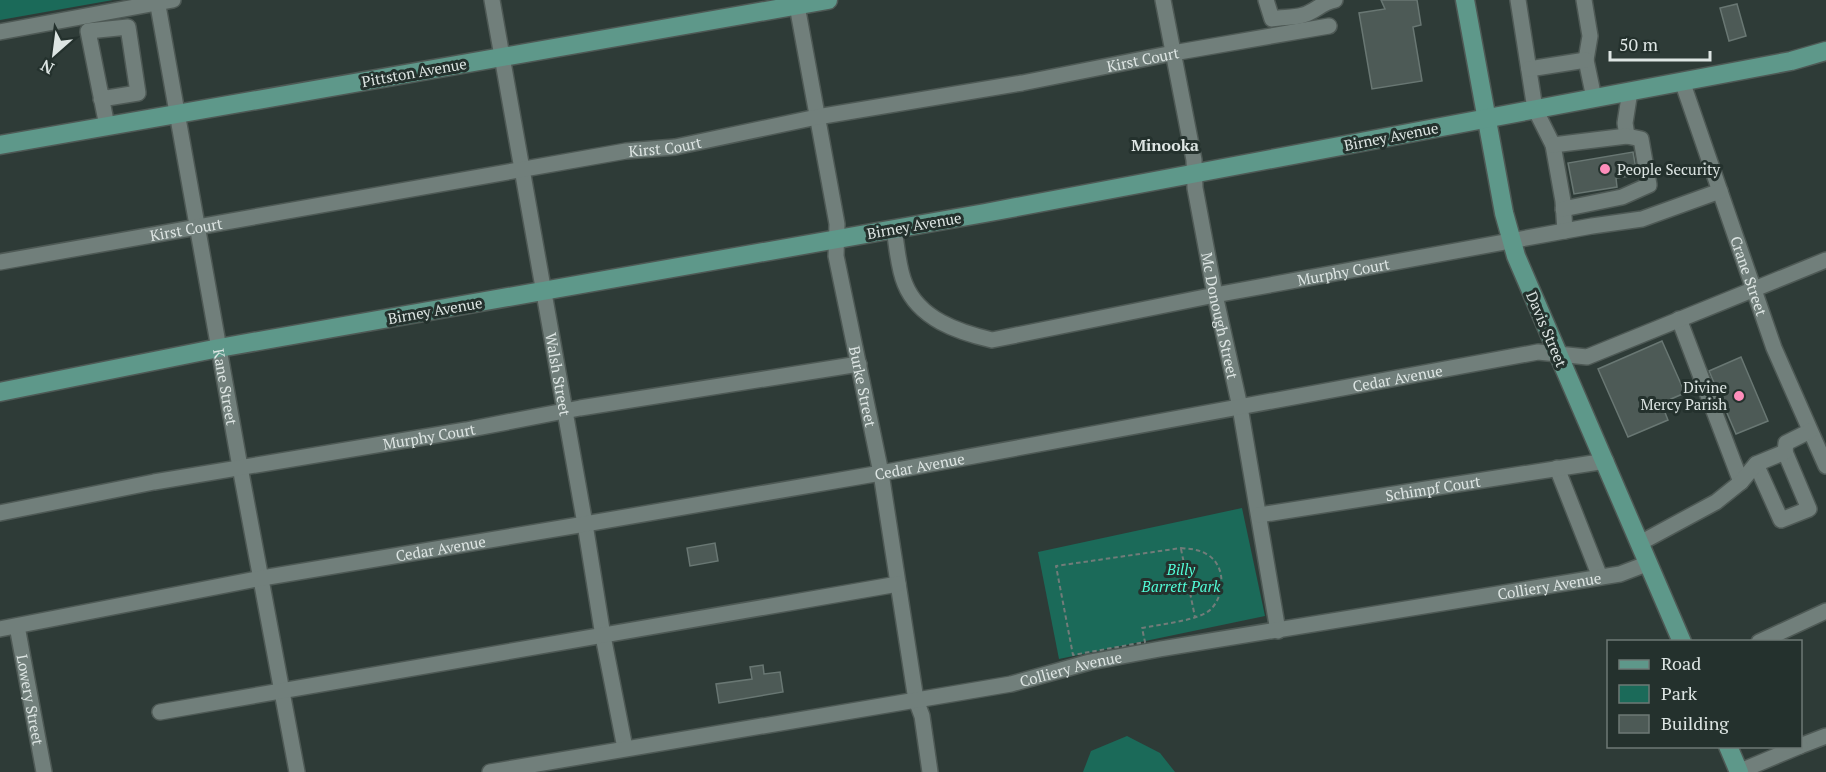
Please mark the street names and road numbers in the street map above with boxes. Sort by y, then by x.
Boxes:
street label: Kirst Court [1105,42,1181,76]
street label: Pittston Avenue [360,53,468,91]
street label: Birney Avenue [1342,117,1440,155]
street label: Kirst Court [628,132,704,161]
street label: Birney Avenue [865,207,963,243]
street label: Kirst Court [148,213,224,245]
street label: Crane Street [1726,233,1772,319]
street label: Mc Donough Street [1197,251,1243,381]
street label: Murphy Court [1296,253,1392,290]
street label: Davis Street [1522,288,1572,370]
street label: Birney Avenue [386,292,484,328]
street label: Walsh Street [541,331,576,418]
street label: Burke Street [845,344,881,429]
street label: Kane Street [209,347,242,427]
street label: Cedar Avenue [1351,360,1444,396]
street label: Murphy Court [381,418,478,454]
street label: Cedar Avenue [873,448,966,484]
street label: Schimpf Court [1384,471,1482,505]
street label: Cedar Avenue [394,531,487,566]
street label: Colliery Avenue [1496,567,1603,604]
street label: Colliery Avenue [1017,646,1123,691]
street label: Lowery Street [12,653,49,747]

